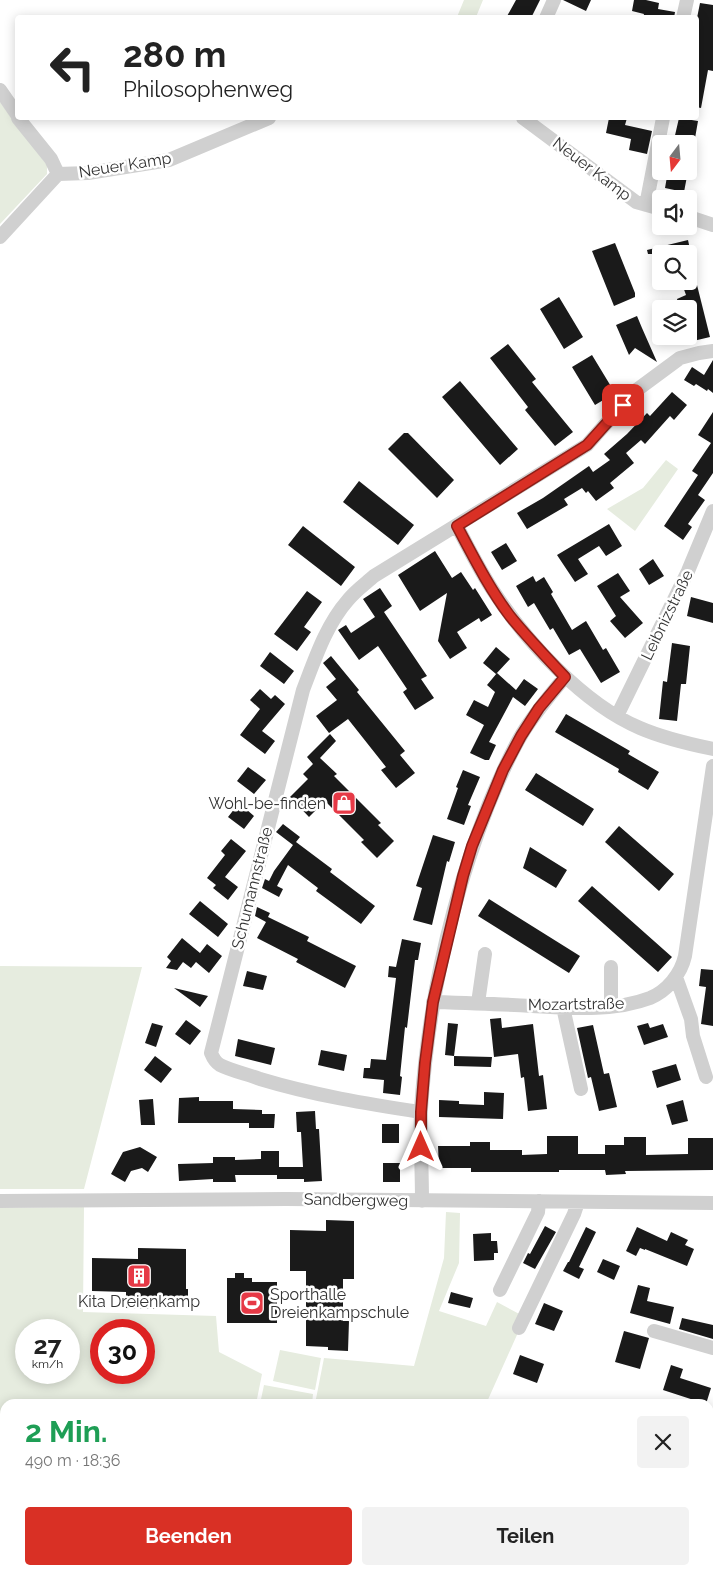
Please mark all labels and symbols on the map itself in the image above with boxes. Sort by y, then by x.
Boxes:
street label: Neuer Kamp [549,133,635,205]
north arrow [652,135,698,180]
street label: Neuer Kamp [77,148,173,182]
pin [602,384,644,426]
street label: Leibnizstraße [637,567,697,663]
shop icon: Wohl-be-finden [331,790,357,816]
place label: Wohl-be-finden [209,794,326,813]
street label: Schumannstraße [228,825,276,951]
street label: Mozartstraße [528,994,624,1014]
position arrow [394,1120,446,1172]
street label: Sandbergweg [304,1190,408,1210]
building icon: Kita Dreienkamp [126,1263,152,1289]
place label: Sporthalle Dreienkampschule [270,1285,409,1322]
sports icon: Sporthalle Dreienkampschule [239,1290,265,1316]
place label: Kita Dreienkamp [78,1292,200,1311]
speed limit sign: 30 [90,1319,155,1384]

